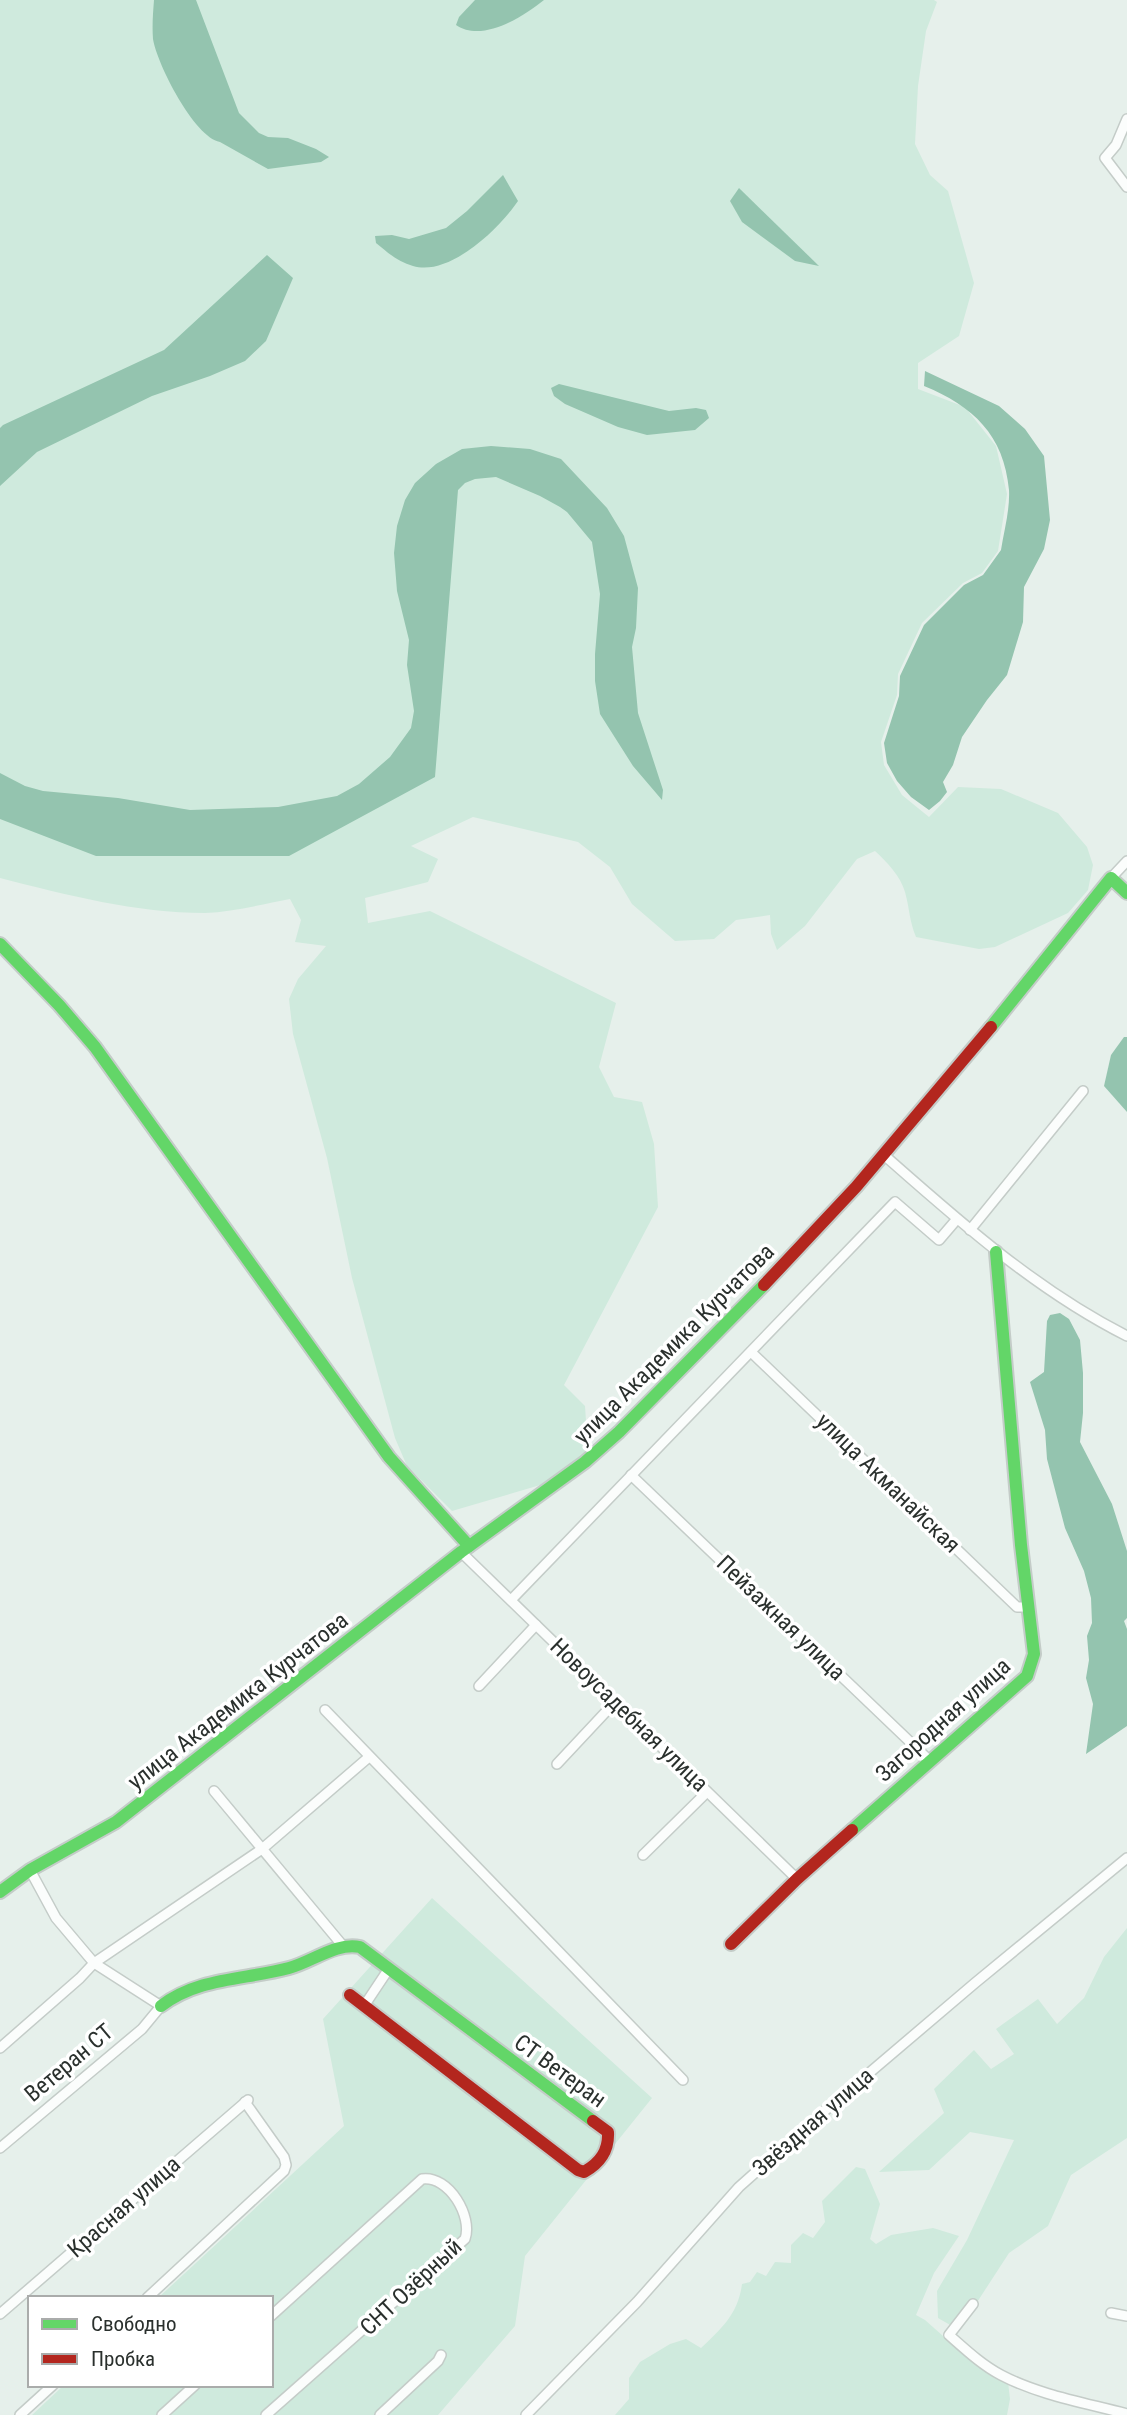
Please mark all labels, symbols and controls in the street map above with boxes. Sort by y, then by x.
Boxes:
street label: улица Академика Курчатова [568,1238,780,1450]
street label: улица Акманайская [811,1408,965,1558]
street label: Пейзажная улица [711,1550,851,1686]
street label: улица Академика Курчатова [123,1607,353,1795]
street label: Новоусадебная улица [545,1633,713,1797]
street label: Загородная улица [870,1652,1016,1788]
street label: Ветеран СТ [19,2018,119,2108]
street label: СТ Ветеран [509,2029,611,2113]
street label: Звёздная улица [747,2062,879,2182]
street label: Красная улица [62,2151,186,2263]
street label: СНТ Озёрный [355,2233,467,2341]
legend [28,2296,273,2387]
text: Свободно [91,2312,177,2336]
text: Пробка [91,2347,155,2371]

